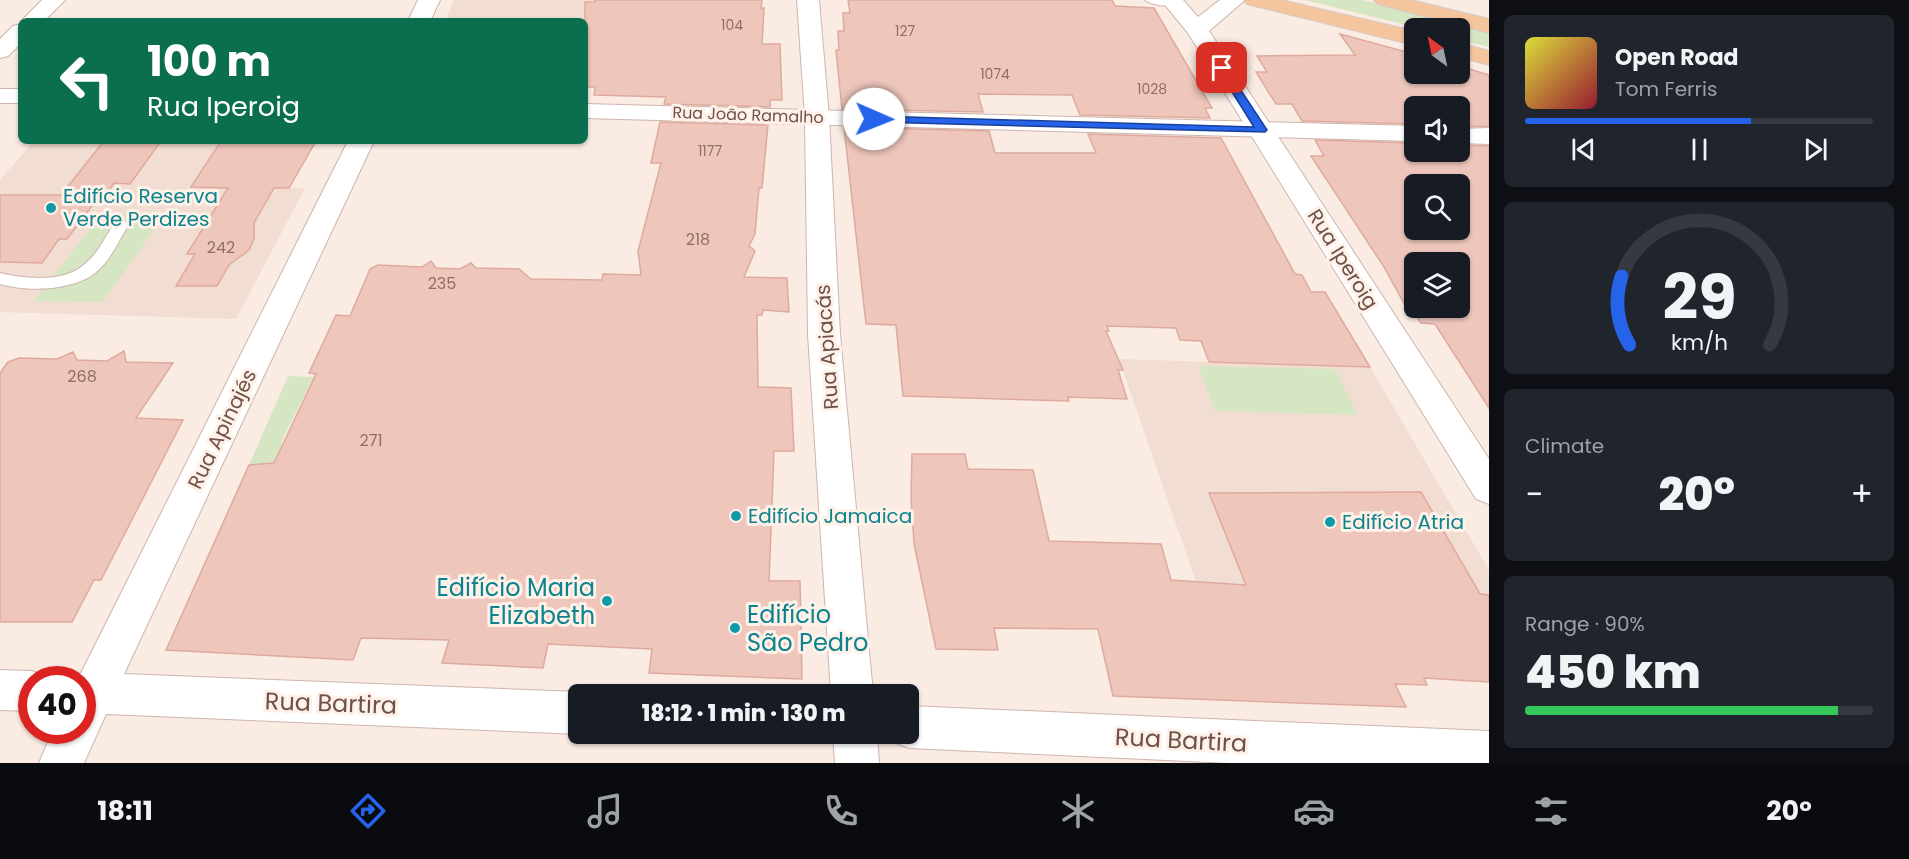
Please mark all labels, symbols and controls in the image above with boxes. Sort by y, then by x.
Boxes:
house number: 104 [721,15,743,35]
north arrow [1404,18,1470,84]
map controls [1404,18,1470,318]
house number: 127 [895,21,915,41]
text: 100 m [147,32,271,91]
icon: left [48,42,126,120]
pin [1196,42,1247,93]
text: Open Road [1615,42,1739,73]
icon: arrive [1205,51,1238,84]
house number: 1074 [980,64,1010,84]
text: Tom Ferris [1615,75,1717,103]
house number: 1028 [1137,79,1167,99]
position arrow [842,87,906,151]
text: Rua Iperoig [147,88,300,125]
button: sound [1404,96,1470,162]
street label: Rua João Ramalho [672,101,824,129]
icon: previous [1567,133,1600,166]
icon: pause [1683,133,1716,166]
icon: next [1799,133,1832,166]
house number: 1177 [698,141,722,161]
button: search [1404,174,1470,240]
place label: Edifício Reserva Verde Perdizes [63,182,218,233]
marker: Edifício Reserva Verde Perdizes [44,201,58,215]
street label: Rua Iperoig [1301,204,1385,314]
house number: 218 [686,228,710,251]
house number: 242 [207,236,235,259]
button: layers [1404,252,1470,318]
text: 29 [1662,253,1736,341]
house number: 235 [428,272,456,295]
street label: Rua Apiacás [809,283,845,411]
text: km/h [1670,327,1728,358]
street label: Rua Apinajés [181,364,263,494]
house number: 268 [67,365,97,388]
house number: 271 [359,429,383,452]
text: Climate [1525,432,1604,460]
text: 20° [1658,463,1735,526]
text: − [1525,471,1543,518]
text: + [1850,471,1873,518]
place label: Edifício Jamaica [748,502,912,530]
place label: Edifício Atria [1342,508,1464,536]
marker: Edifício Jamaica [729,509,743,523]
marker: Edifício Atria [1323,515,1337,529]
place label: Edifício Maria Elizabeth [437,571,595,632]
marker: Edifício Maria Elizabeth [600,594,614,608]
place label: Edifício São Pedro [747,598,868,659]
text: Range · 90% [1525,610,1645,638]
marker: Edifício São Pedro [728,621,742,635]
text: 450 km [1525,641,1701,704]
speed limit sign: 40 [18,666,96,744]
street label: Rua Bartira [264,684,398,722]
text: 18:12 · 1 min · 130 m [642,698,845,729]
street label: Rua Bartira [1114,720,1248,760]
icon: directions [347,790,389,832]
icon: music [584,790,626,832]
icon: phone [820,790,862,832]
icon: climate [1057,790,1099,832]
icon: car [1293,790,1335,832]
icon: filters [1530,790,1572,832]
text: 18:11 [97,792,153,829]
text: 20° [1766,792,1812,829]

